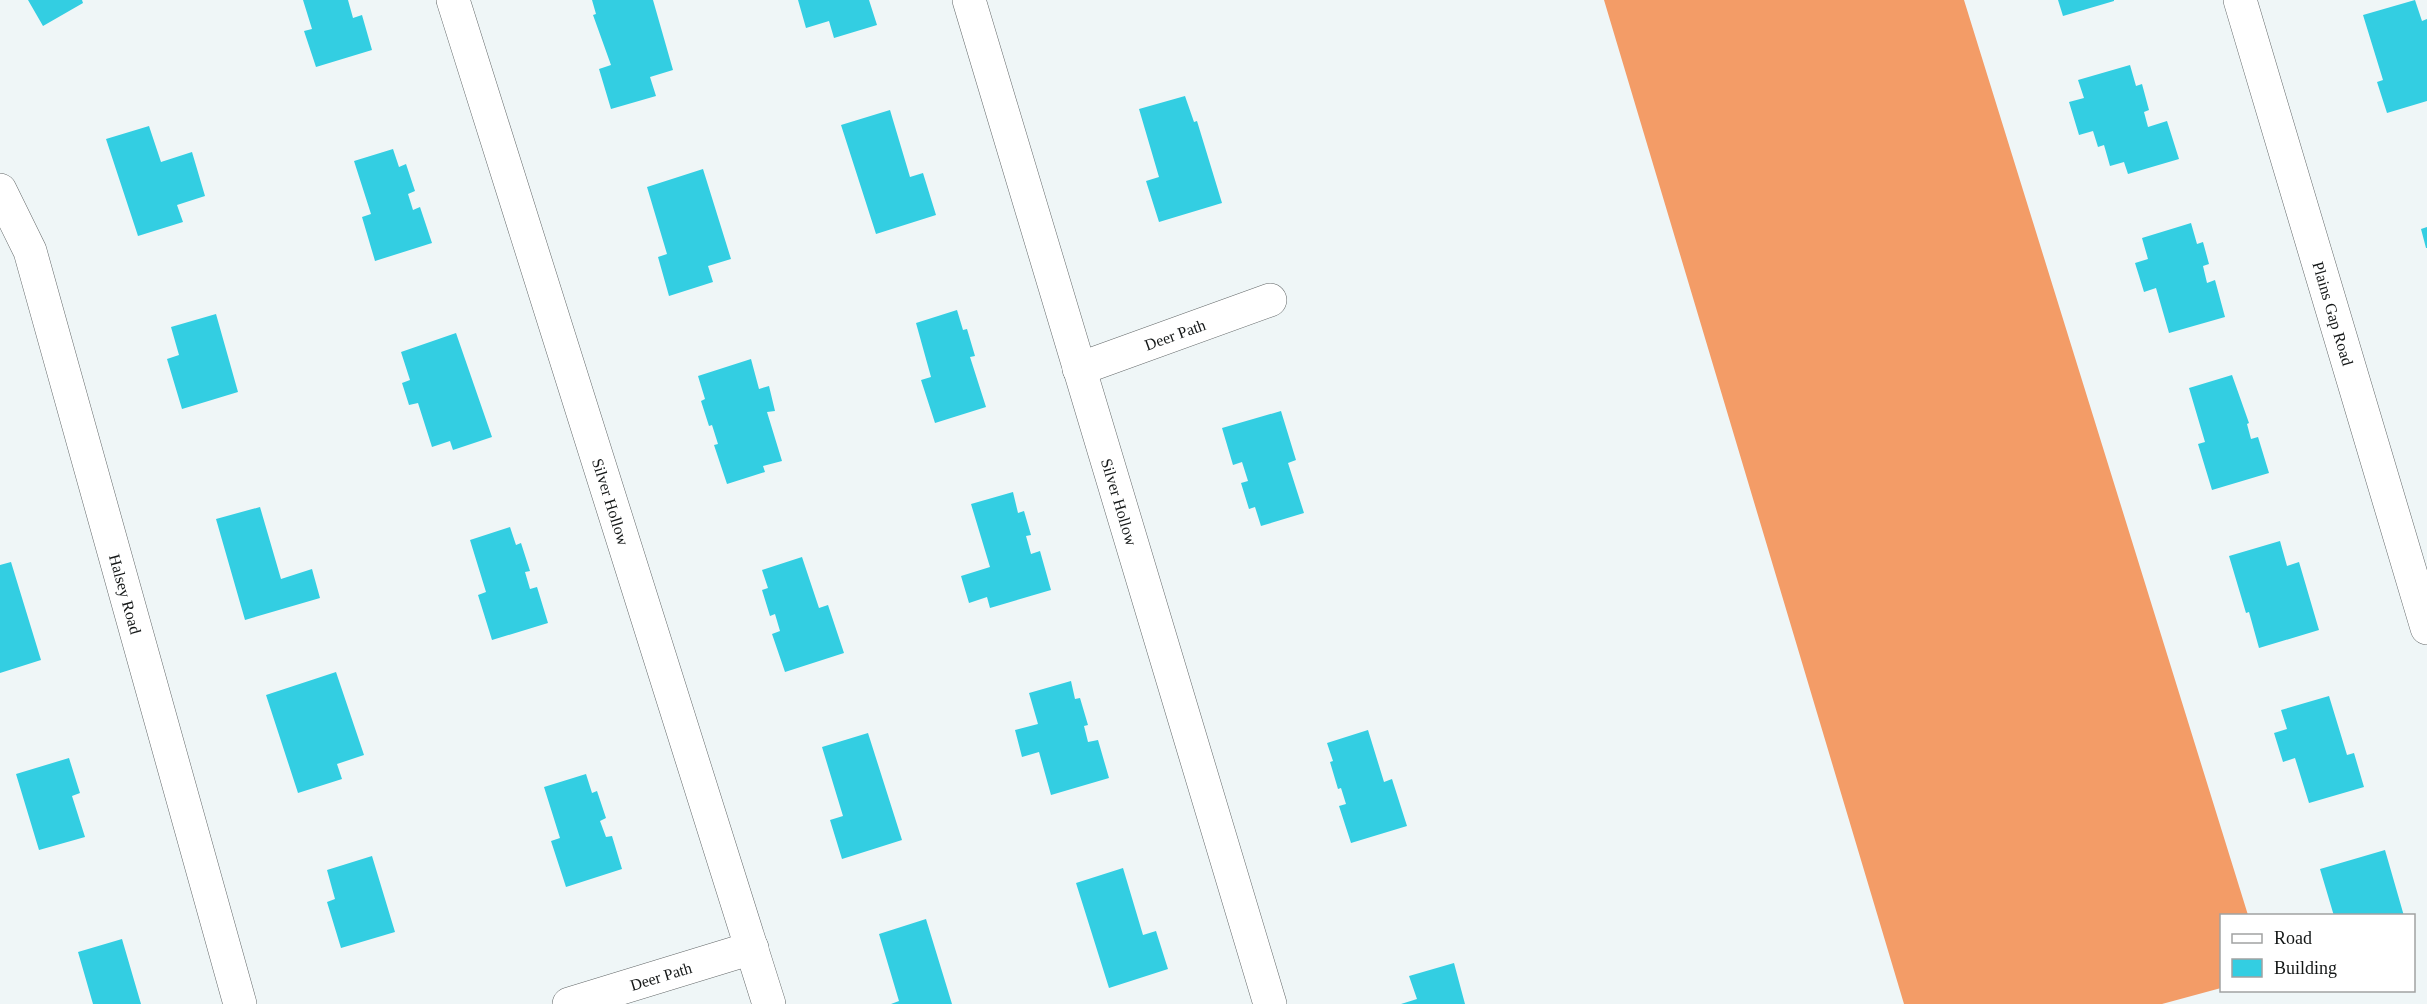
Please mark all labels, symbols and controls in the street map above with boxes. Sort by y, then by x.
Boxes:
street label: Plains Gap Road [2310,259,2357,367]
street label: Deer Path [1142,316,1208,353]
street label: Silver Hollow [589,456,633,548]
street label: Silver Hollow [1098,456,1141,548]
street label: Halsey Road [106,552,145,636]
legend [2220,914,2415,992]
text: Road [2274,928,2312,948]
street label: Deer Path [628,958,694,993]
text: Building [2274,958,2337,978]

